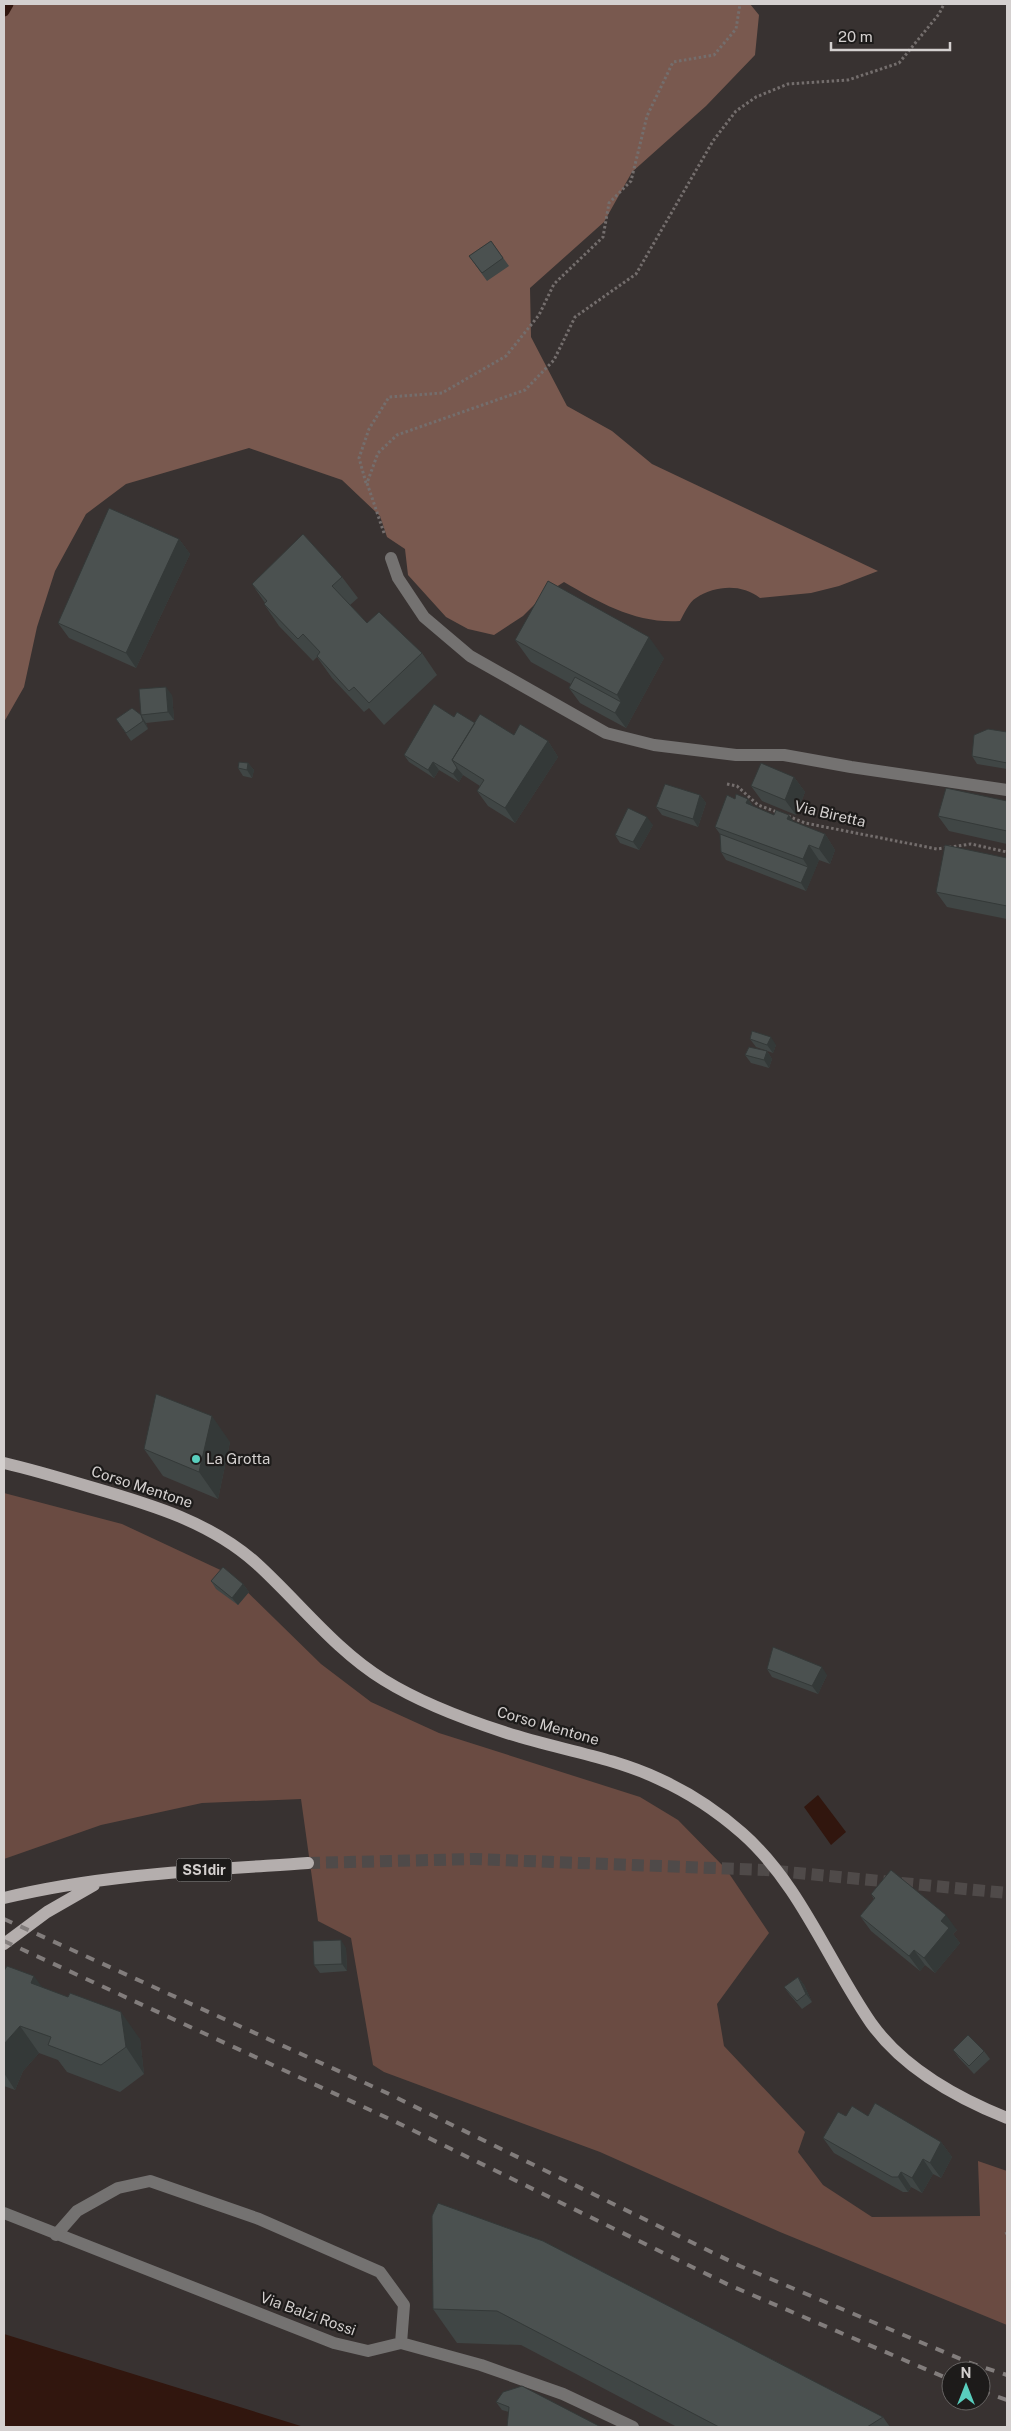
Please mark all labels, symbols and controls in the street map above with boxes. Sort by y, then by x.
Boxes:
scale bar [831,20,950,52]
text: 20 m [838,28,873,45]
street label: Via Biretta [793,797,867,830]
place label: La Grotta [206,1450,270,1467]
marker: La Grotta [190,1453,202,1465]
street label: Corso Mentone [89,1462,195,1511]
street label: Corso Mentone [495,1703,601,1748]
road number: SS1dir [176,1858,232,1882]
street label: Via Balzi Rossi [258,2288,358,2339]
north arrow [941,2361,991,2411]
text: N [961,2365,971,2381]

